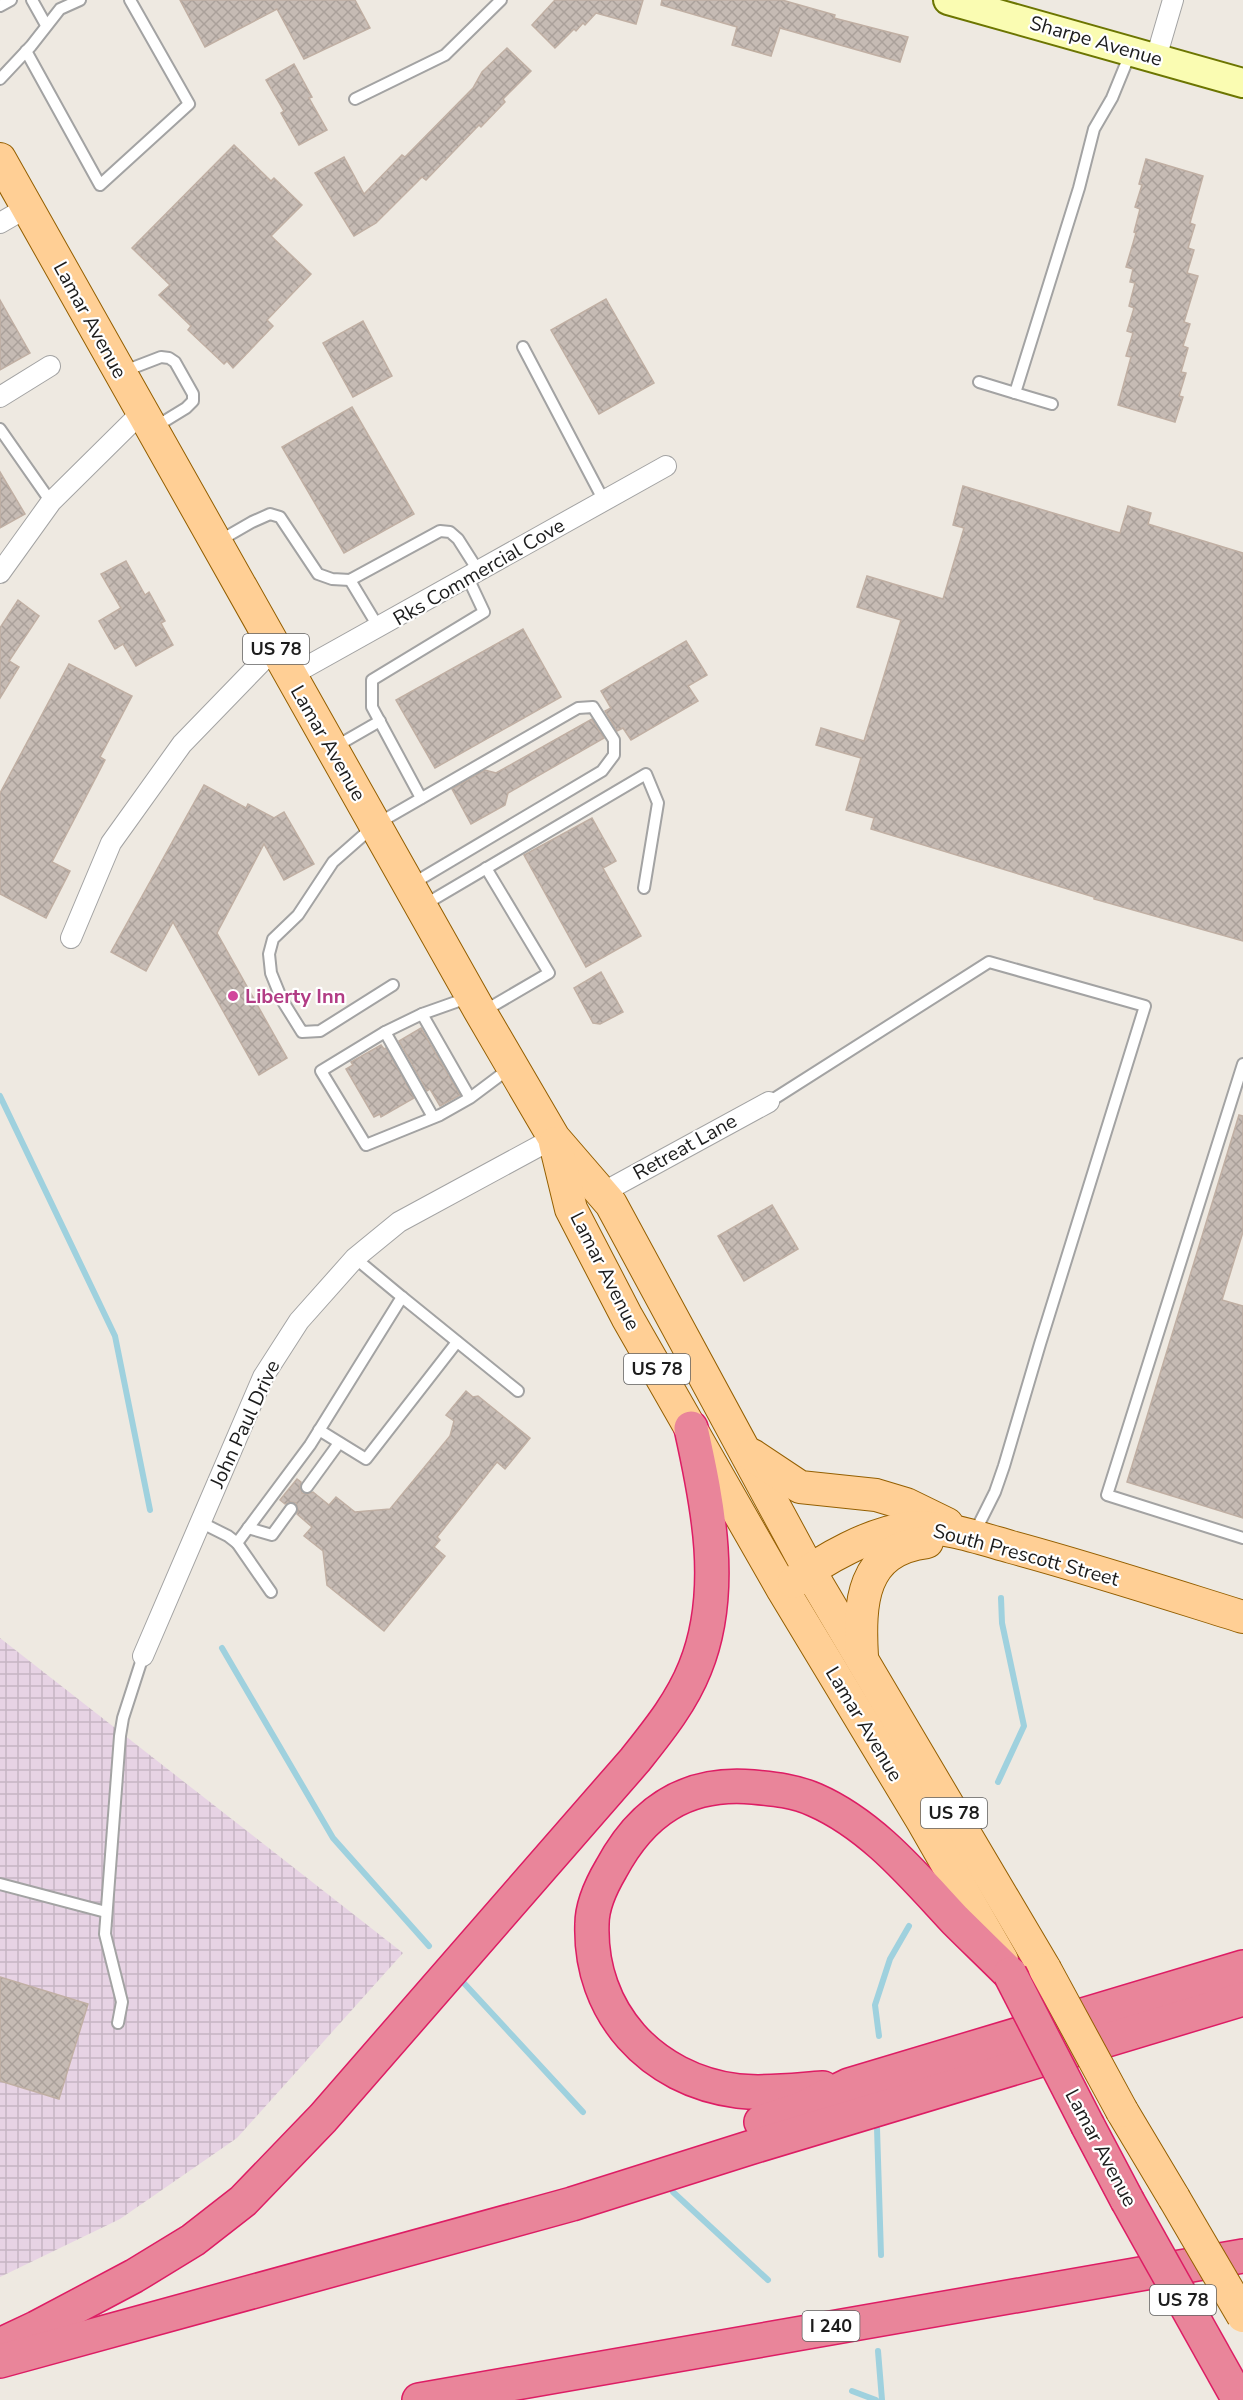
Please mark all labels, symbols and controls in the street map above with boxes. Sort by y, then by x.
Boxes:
street label: Sharpe Avenue [1026,9,1166,73]
street label: Lamar Avenue [47,257,133,383]
street label: Rks Commercial Cove [388,512,570,632]
road number: US 78 [243,634,309,664]
street label: Lamar Avenue [284,680,372,806]
place label: Liberty Inn [245,983,345,1010]
marker: Liberty Inn [226,989,240,1003]
street label: Retreat Lane [628,1107,742,1187]
street label: Lamar Avenue [564,1207,646,1335]
road number: US 78 [624,1354,690,1384]
street label: John Paul Drive [203,1356,286,1493]
street label: South Prescott Street [930,1517,1123,1593]
street label: Lamar Avenue [819,1662,909,1786]
road number: US 78 [921,1798,987,1828]
street label: Lamar Avenue [1059,2084,1143,2212]
road number: US 78 [1150,2285,1216,2315]
road number: I 240 [802,2311,860,2341]

